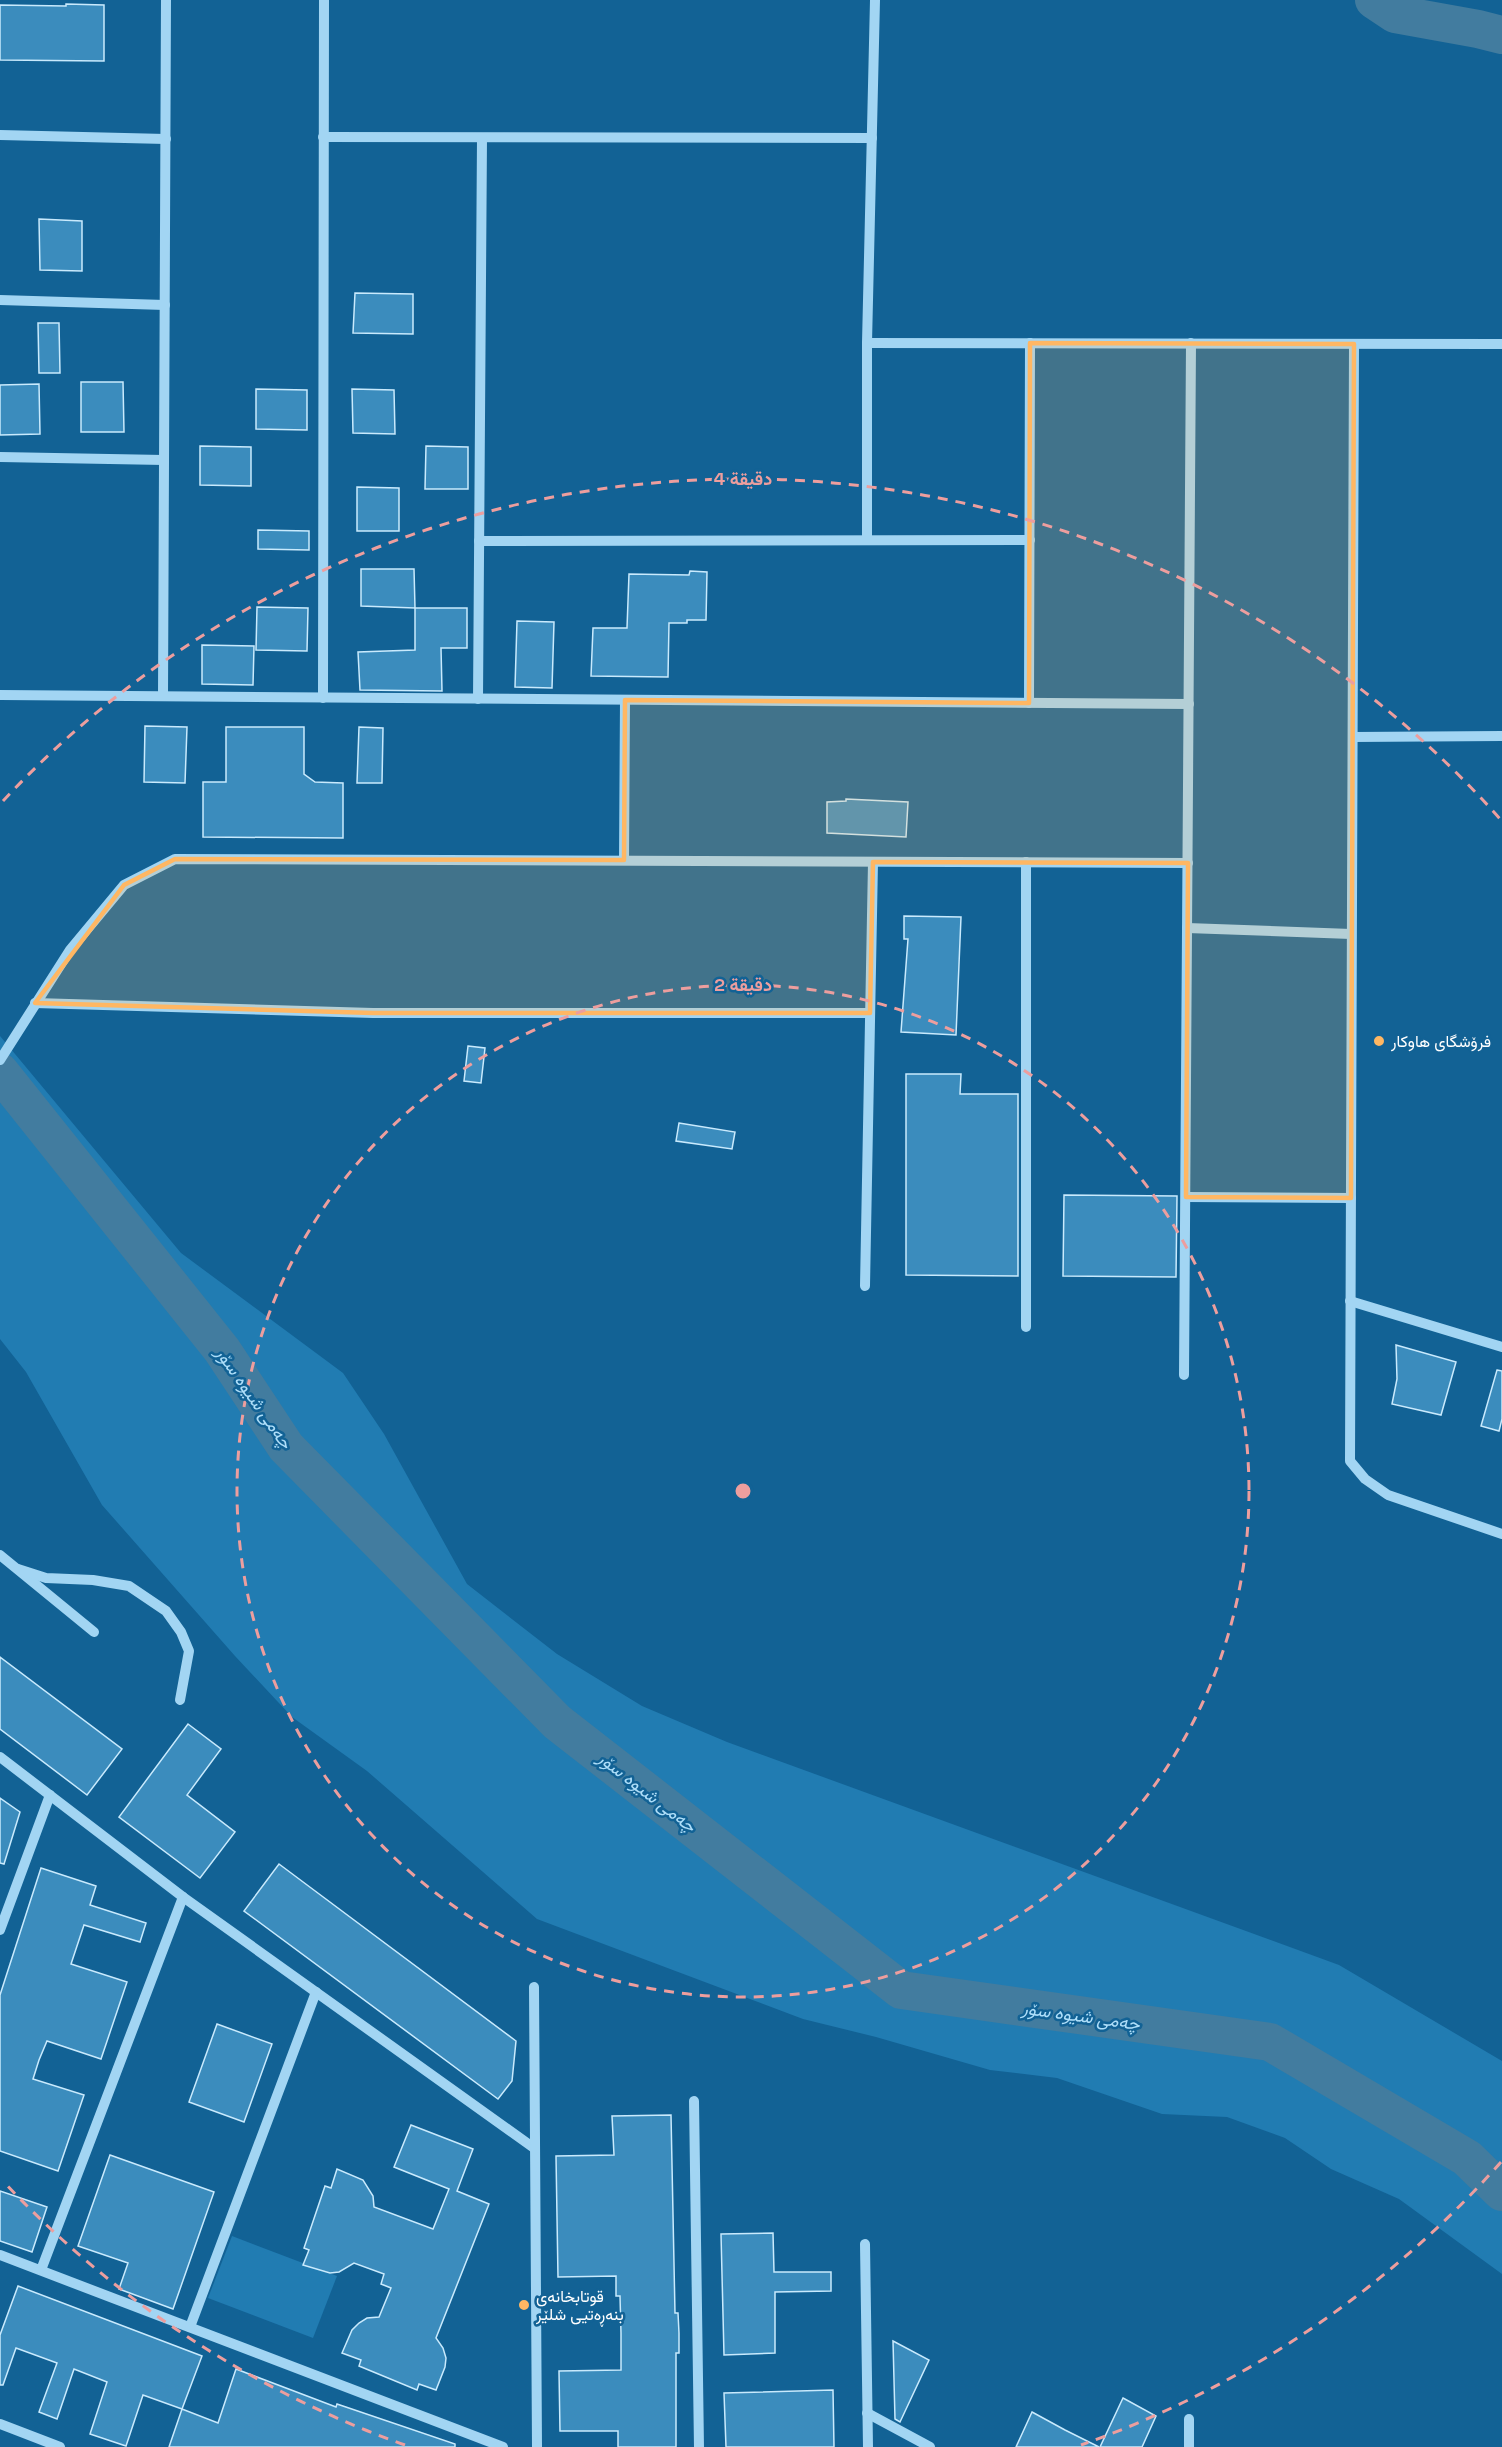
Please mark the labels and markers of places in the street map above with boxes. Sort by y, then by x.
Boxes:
place label: فرۆشگای ھاوکار [1390,1031,1491,1052]
marker: فرۆشگای ھاوکار [1372,1034,1386,1048]
centre of rings [733,1481,753,1501]
place label: قوتابخانەی بنەڕەتیی شلێر [535,2286,624,2327]
marker: قوتابخانەی بنەڕەتیی شلێر [517,2298,531,2312]

